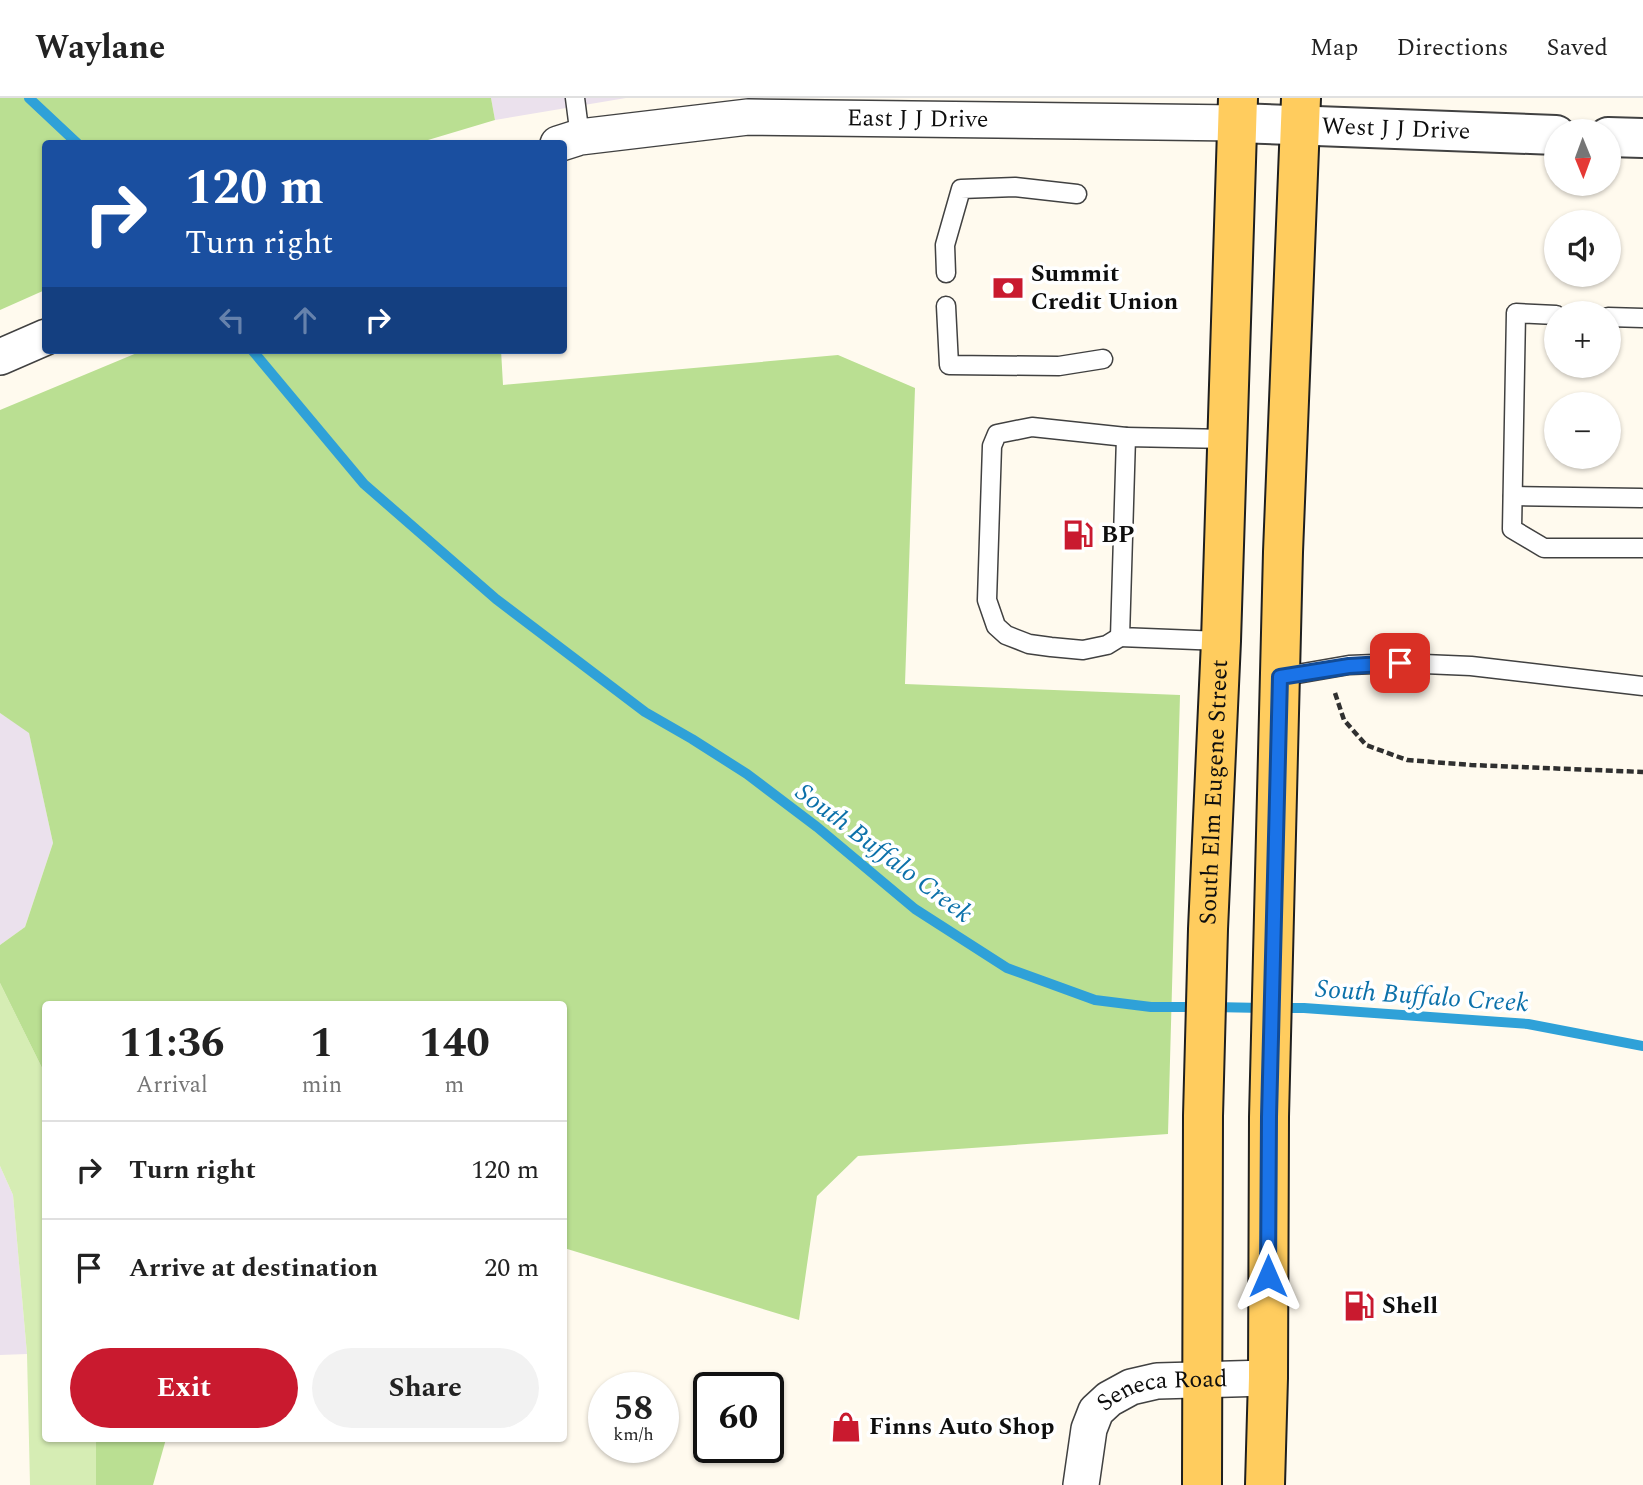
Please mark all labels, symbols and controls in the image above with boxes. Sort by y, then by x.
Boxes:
text: Waylane [35,23,165,73]
text: Map [1310,30,1358,66]
text: Directions [1396,30,1508,66]
text: Saved [1546,30,1608,66]
street label: East J J Drive [847,100,989,138]
street label: West J J Drive [1321,108,1471,150]
north arrow [1544,119,1620,196]
map controls [1544,119,1621,469]
text: 120 m [185,151,324,226]
icon: right [70,168,161,259]
button: sound [1544,210,1621,287]
text: Turn right [185,219,333,268]
place label: Summit Credit Union [1031,256,1179,320]
bank icon: Summit Credit Union [991,271,1025,305]
icon: left [213,301,251,339]
icon: ahead [286,301,324,339]
icon: right [359,301,397,339]
button: + [1544,301,1621,378]
button: − [1544,392,1621,469]
place label: BP [1101,517,1134,553]
fuel station icon: BP [1061,518,1095,552]
pin [1370,633,1430,693]
icon: arrive [1381,644,1419,682]
street label: South Elm Eugene Street [1190,659,1238,926]
water label: South Buffalo Creek [787,773,981,933]
water label: South Buffalo Creek [1314,969,1530,1023]
text: 11:36 [119,1012,225,1075]
text: 1 [310,1012,334,1075]
text: 140 [419,1012,490,1075]
text: Arrival [136,1068,208,1103]
text: min [302,1068,342,1103]
text: m [445,1068,464,1103]
text: Turn right [129,1150,256,1190]
text: 120 m [471,1150,539,1190]
icon: right [70,1151,108,1189]
position arrow [1231,1239,1305,1313]
text: Arrive at destination [129,1248,378,1288]
text: 20 m [484,1248,539,1288]
icon: arrive [70,1249,108,1287]
place label: Shell [1382,1288,1438,1324]
fuel station icon: Shell [1342,1289,1376,1323]
button: Exit [70,1348,298,1428]
button: Share [312,1348,539,1428]
street label: Seneca Road [1088,1361,1228,1420]
speed limit sign: 60 [693,1372,784,1463]
text: 58 [614,1382,653,1435]
place label: Finns Auto Shop [869,1409,1054,1445]
shop icon: Finns Auto Shop [829,1410,863,1444]
text: km/h [613,1421,654,1448]

